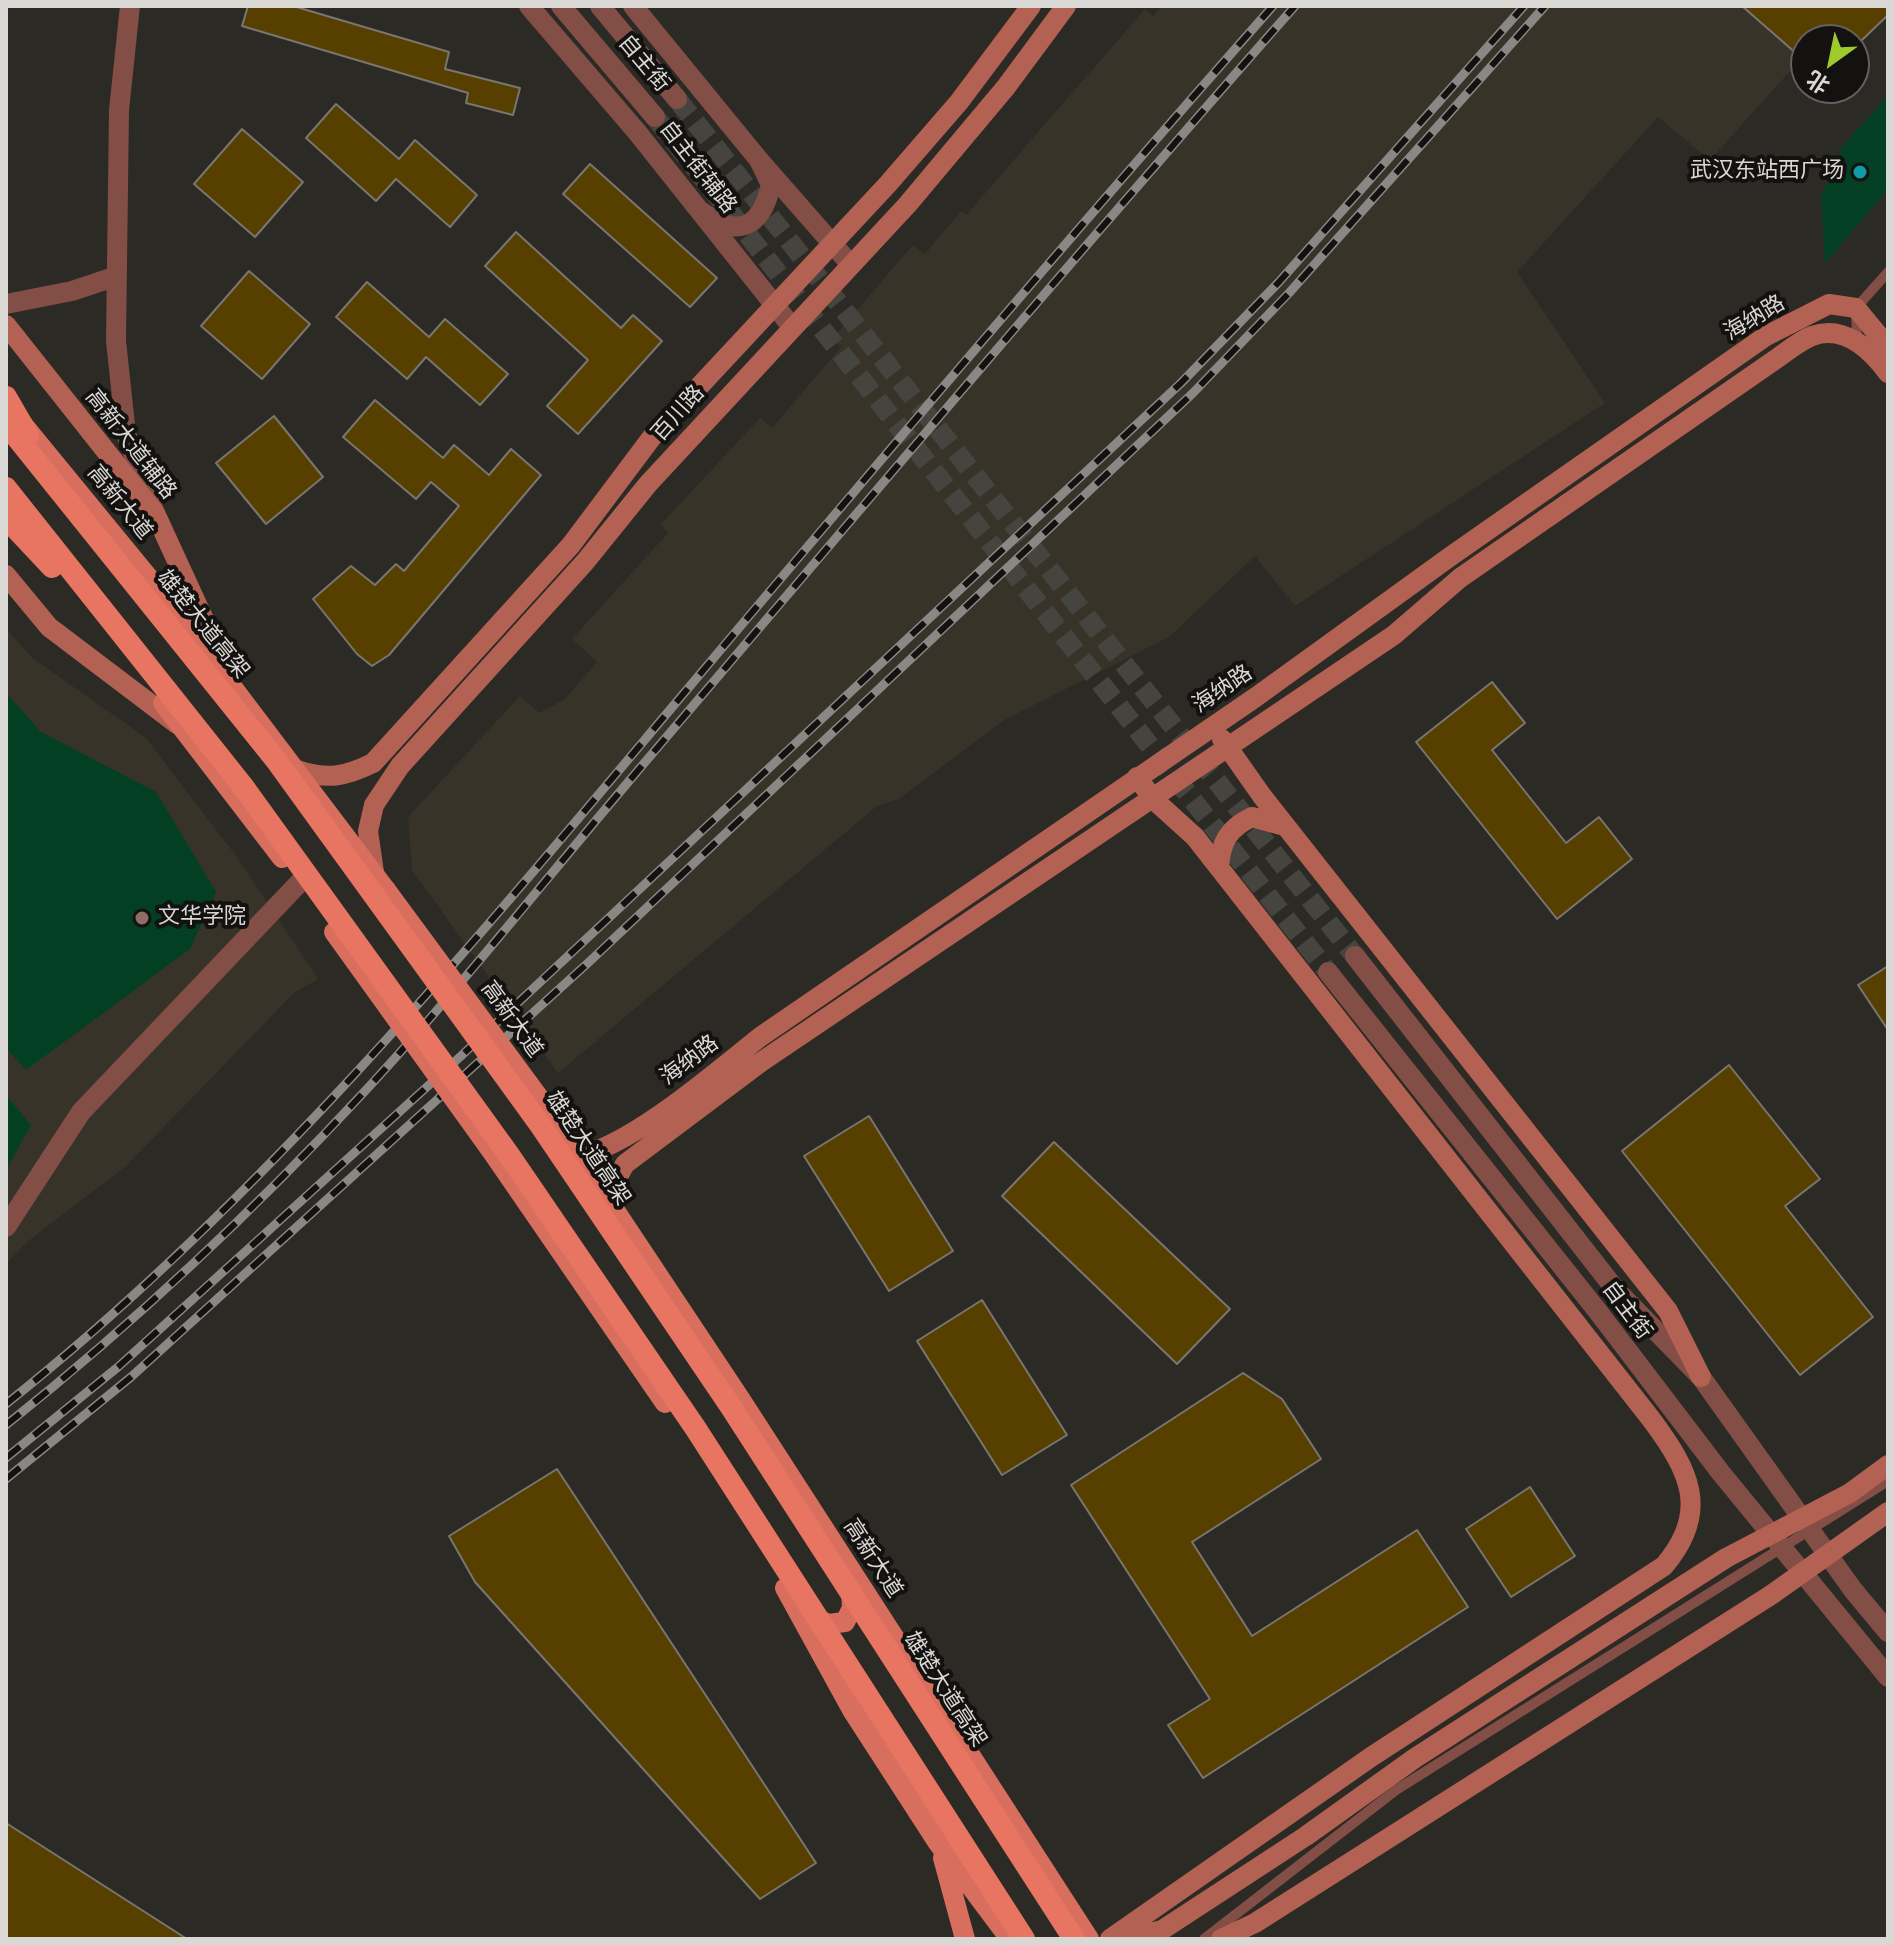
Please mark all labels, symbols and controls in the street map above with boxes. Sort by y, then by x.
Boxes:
north arrow [1790,24,1870,104]
street label: 自主街 [612,30,674,98]
text: 北 [1800,62,1837,103]
street label: 自主街辅路 [653,117,741,219]
place label: 武汉东站西广场 [1690,159,1844,185]
marker: 武汉东站西广场 [1851,163,1869,181]
street label: 海纳路 [1720,291,1790,347]
street label: 百川路 [647,381,711,447]
street label: 高新大道辅路 [79,385,181,505]
street label: 高新大道 [81,460,157,546]
street label: 雄楚大道高架 [150,565,254,685]
street label: 海纳路 [1188,661,1258,719]
place label: 文华学院 [158,905,246,931]
marker: 文华学院 [133,909,151,927]
street label: 高新大道 [474,977,548,1063]
street label: 海纳路 [656,1031,724,1091]
street label: 雄楚大道高架 [539,1087,635,1211]
street label: 自主街 [1596,1277,1656,1345]
street label: 高新大道 [837,1515,907,1603]
street label: 雄楚大道高架 [897,1627,991,1753]

